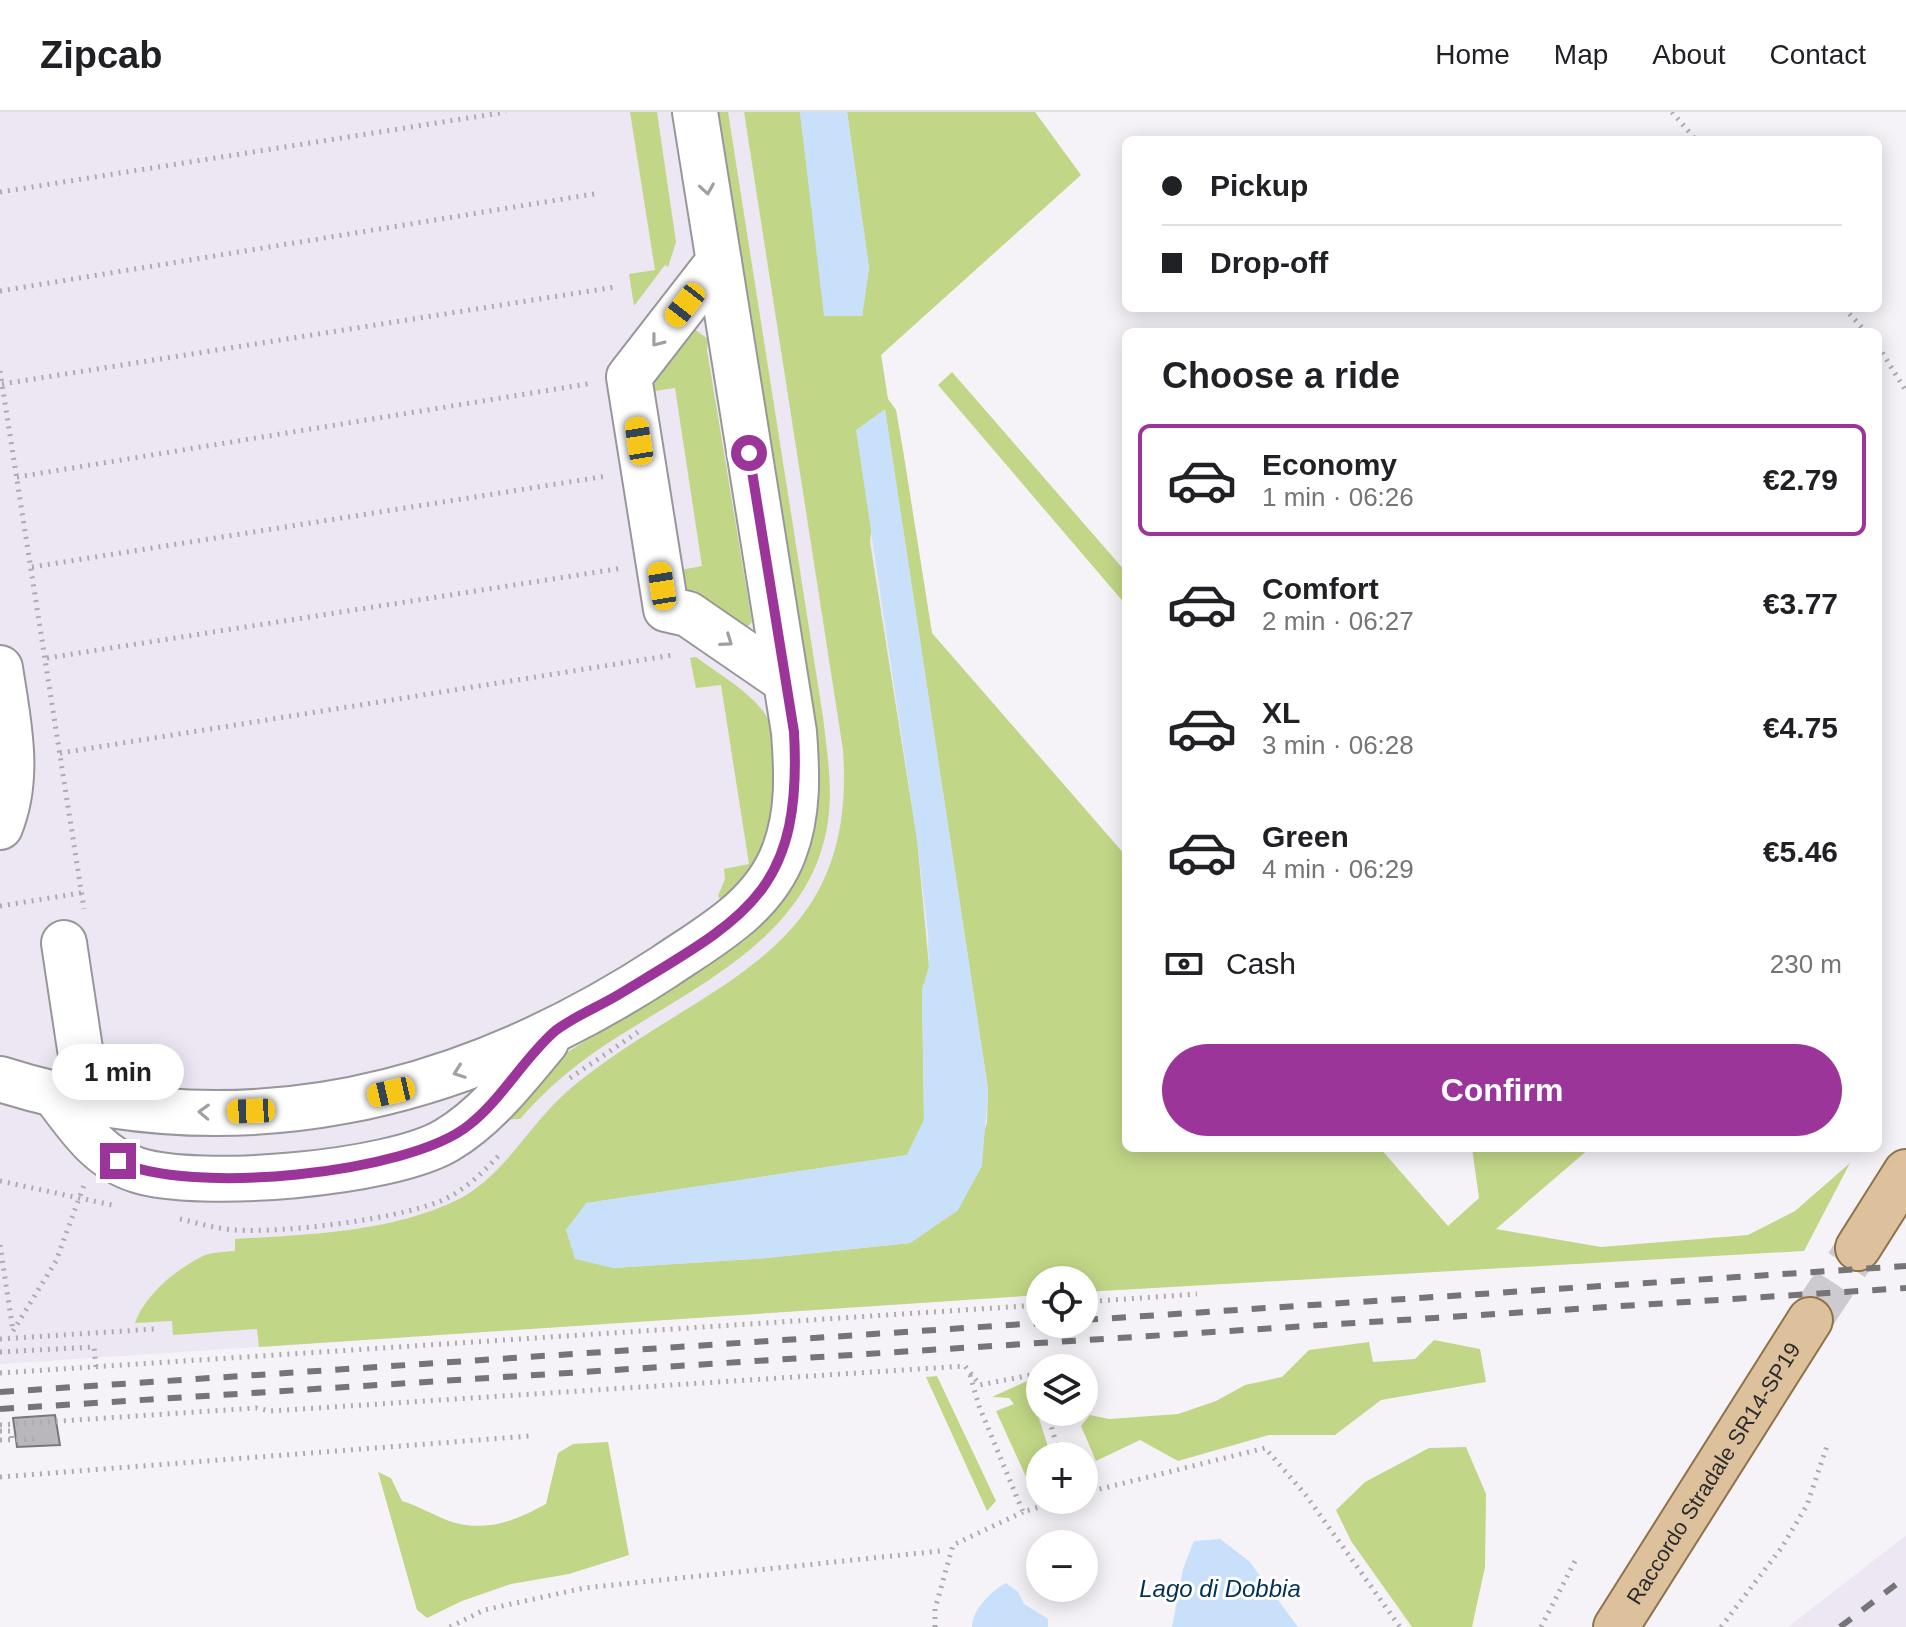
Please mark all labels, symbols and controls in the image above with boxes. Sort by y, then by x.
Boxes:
text: Zipcab [40,34,162,76]
text: Home [1435,39,1510,70]
text: Map [1554,39,1608,70]
text: About [1652,39,1726,70]
text: Contact [1770,39,1866,70]
text: Pickup [1210,169,1308,202]
one-way arrow [698,182,715,196]
text: Drop-off [1210,246,1328,279]
car [661,279,709,331]
one-way arrow [652,332,666,347]
text: Choose a ride [1162,355,1400,396]
car [623,415,655,467]
route start [731,435,767,471]
icon: car [1166,444,1238,516]
text: Economy [1262,448,1397,481]
text: €2.79 [1763,463,1838,496]
text: 1 min · 06:26 [1262,482,1414,512]
car [646,560,678,612]
icon: car [1166,568,1238,640]
text: Comfort [1262,572,1379,605]
text: €3.77 [1763,587,1838,620]
text: 2 min · 06:27 [1262,606,1414,636]
one-way arrow [718,631,732,646]
icon: car [1166,692,1238,764]
text: XL [1262,696,1300,729]
text: €4.75 [1763,711,1838,744]
text: 3 min · 06:28 [1262,730,1414,760]
icon: car [1166,816,1238,888]
text: Green [1262,820,1349,853]
text: €5.46 [1763,835,1838,868]
text: 4 min · 06:29 [1262,854,1414,884]
icon: cash [1162,942,1206,986]
text: Cash [1226,947,1296,980]
text: 230 m [1770,949,1842,979]
button: Confirm [1162,1044,1842,1136]
callout: 1 min [52,1045,184,1101]
text: 1 min [84,1057,152,1087]
one-way arrow [453,1062,467,1079]
car [365,1075,417,1109]
car [227,1098,275,1124]
one-way arrow [197,1103,210,1120]
route end [100,1143,136,1179]
map controls [1026,1266,1098,1602]
button: locate [1026,1266,1098,1338]
street label: Raccordo Stradale SR14-SP19 [1621,1338,1805,1609]
button: layers [1026,1354,1098,1426]
button: + [1026,1442,1098,1514]
button: − [1026,1530,1098,1602]
water label: Lago di Dobbia [1139,1575,1301,1602]

